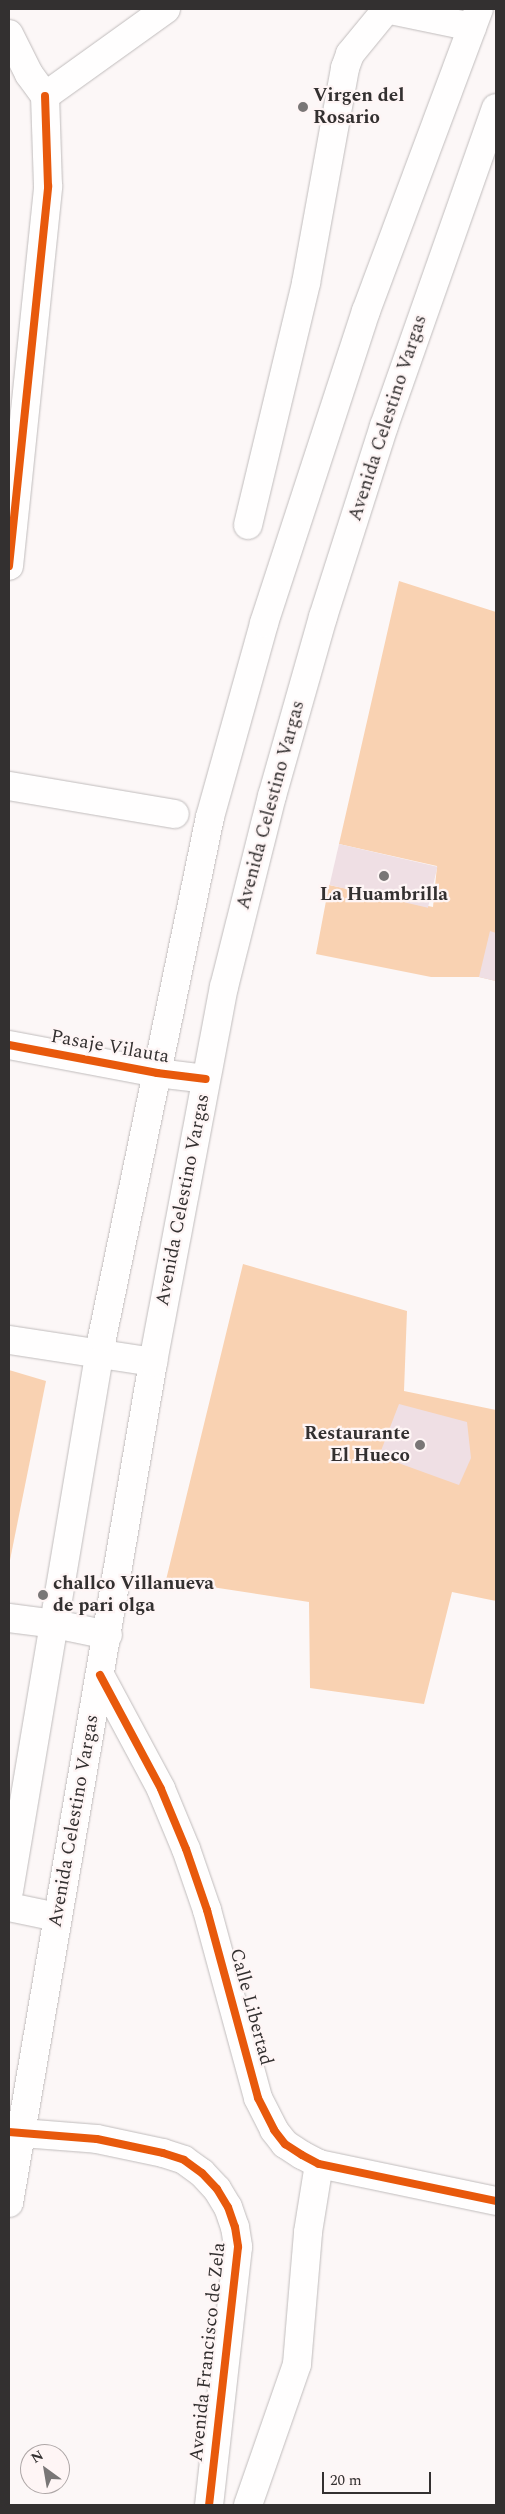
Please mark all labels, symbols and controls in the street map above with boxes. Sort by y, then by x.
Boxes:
place label: Virgen del Rosario [313,85,404,129]
marker: Virgen del Rosario [297,101,309,113]
street label: Avenida Celestino Vargas [344,312,432,524]
street label: Avenida Celestino Vargas [232,698,310,912]
marker: La Huambrilla [378,870,390,882]
place label: La Huambrilla [320,884,448,906]
street label: Pasaje Vilauta [49,1025,171,1069]
street label: Avenida Celestino Vargas [151,1092,215,1308]
place label: Restaurante El Hueco [304,1423,410,1467]
marker: Restaurante El Hueco [414,1439,426,1451]
place label: challco Villanueva de pari olga [53,1573,214,1617]
marker: challco Villanueva de pari olga [37,1589,49,1601]
street label: Avenida Celestino Vargas [44,1713,104,1929]
street label: Calle Libertad [224,1946,278,2068]
street label: Avenida Francisco de Zela [185,2241,231,2463]
north arrow [20,2444,70,2494]
text: N [27,2445,48,2469]
scale bar [325,2462,434,2494]
text: 20 m [330,2469,362,2492]

